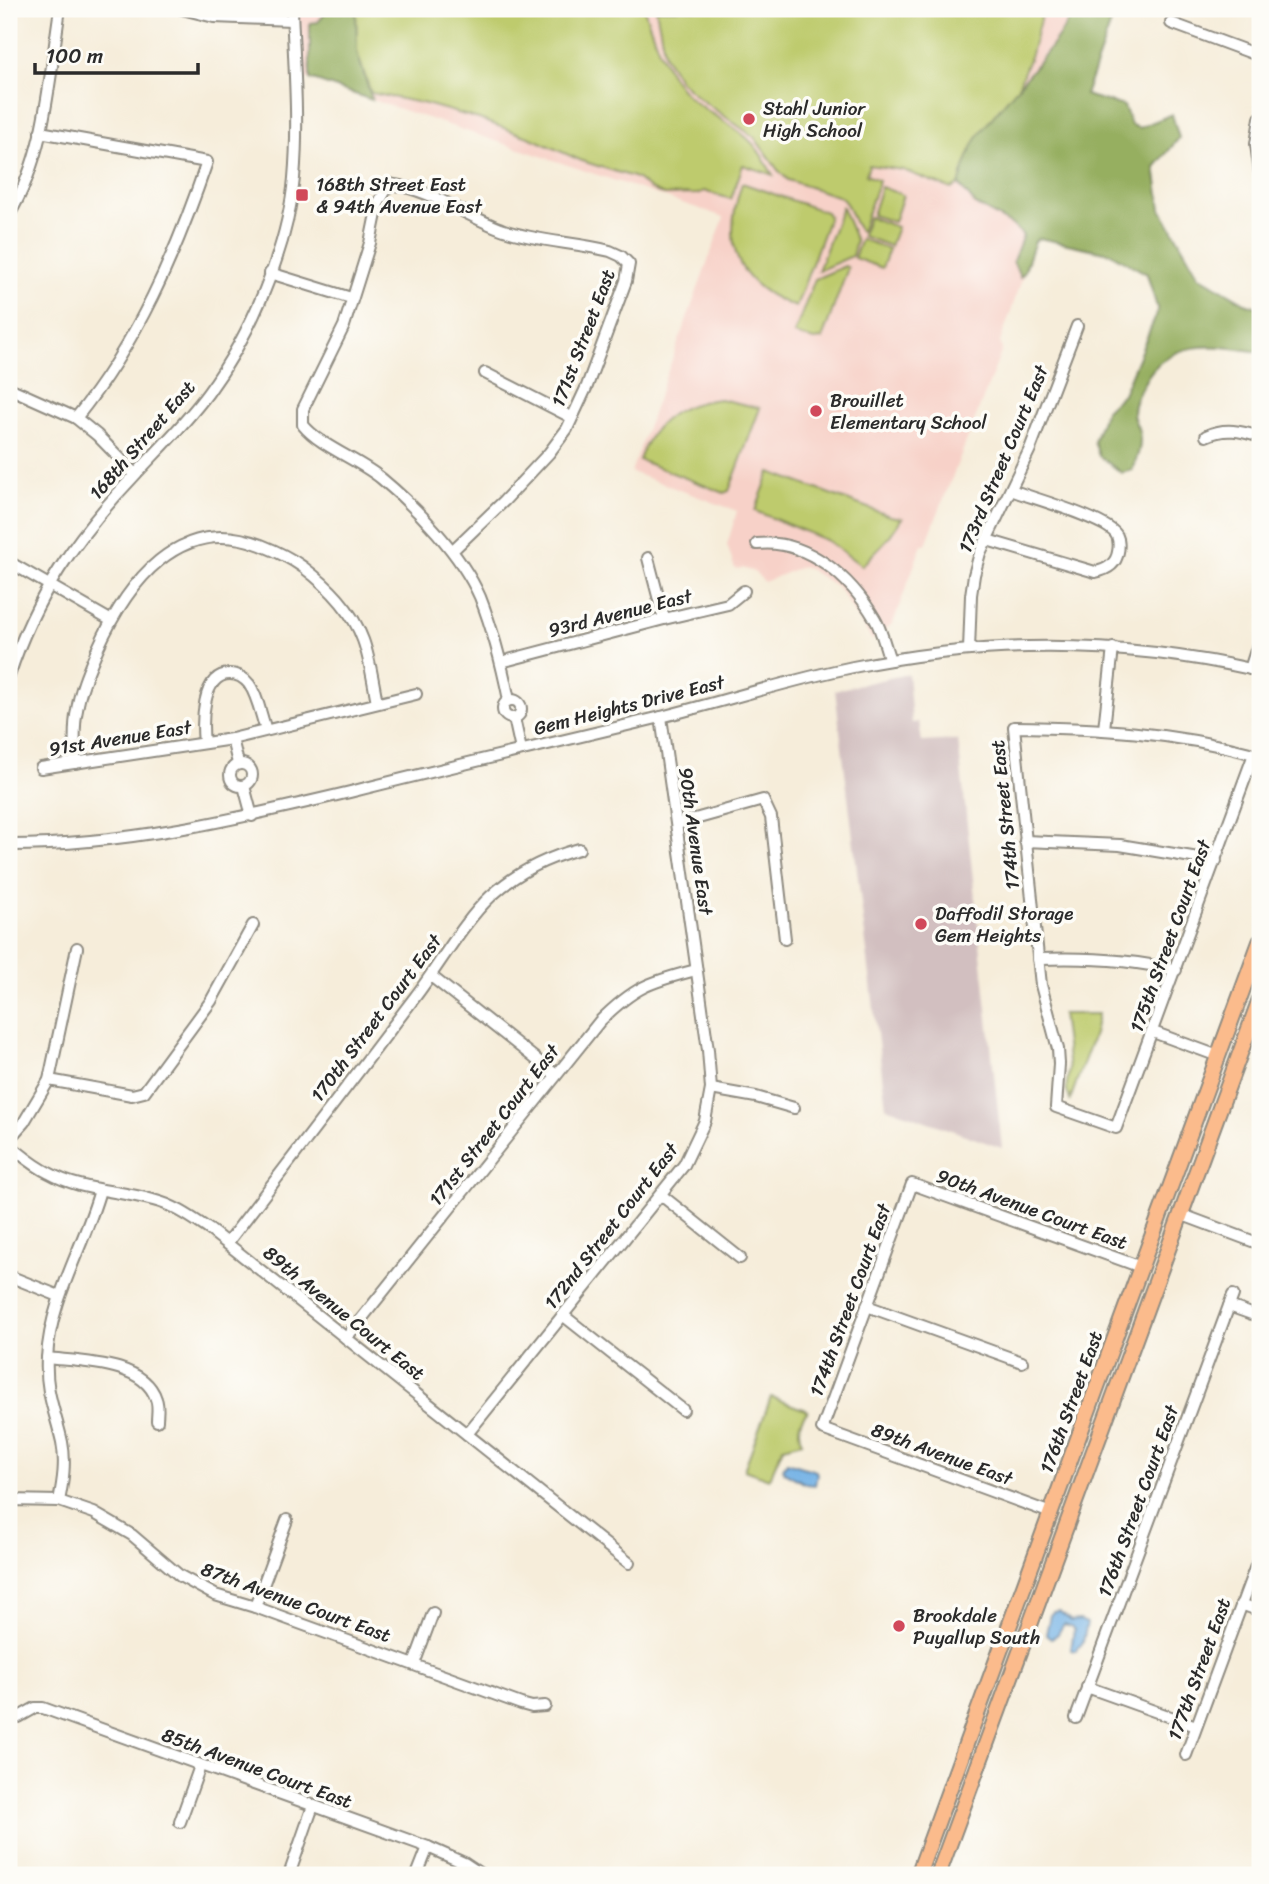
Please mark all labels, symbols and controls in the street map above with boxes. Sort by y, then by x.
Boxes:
scale bar [35,32,198,76]
text: 100 m [46,37,103,75]
place label: Stahl Junior High School [763,92,866,147]
marker: Stahl Junior High School [741,111,757,127]
place label: 168th Street East & 94th Avenue East [316,168,483,223]
marker: 168th Street East & 94th Avenue East [294,187,310,203]
street label: 171st Street East [542,264,624,412]
street label: 173rd Street Court East [948,359,1058,558]
street label: 168th Street East [80,373,204,507]
place label: Brouillet Elementary School [830,384,987,439]
marker: Brouillet Elementary School [808,403,824,419]
street label: 93rd Avenue East [545,579,697,647]
street label: Gem Heights Drive East [530,665,729,745]
street label: 91st Avenue East [46,710,195,766]
street label: 174th Street East [981,738,1029,892]
street label: 90th Avenue East [669,765,723,918]
street label: 175th Street Court East [1120,834,1221,1037]
place label: Daffodil Storage Gem Heights [935,897,1073,952]
marker: Daffodil Storage Gem Heights [913,916,929,932]
street label: 170th Street Court East [302,926,451,1109]
street label: 171st Street Court East [420,1036,569,1213]
street label: 172nd Street Court East [535,1134,688,1317]
street label: 90th Avenue Court East [932,1159,1132,1259]
street label: 174th Street Court East [800,1198,901,1401]
street label: 89th Avenue Court East [256,1237,432,1389]
street label: 176th Street East [1030,1326,1112,1478]
street label: 176th Street Court East [1088,1399,1189,1602]
street label: 89th Avenue East [867,1413,1019,1495]
street label: 87th Avenue Court East [196,1552,396,1652]
street label: 177th Street East [1158,1593,1240,1745]
place label: Brookdale Puyallup South [913,1599,1040,1654]
marker: Brookdale Puyallup South [891,1618,907,1634]
street label: 85th Avenue Court East [157,1718,357,1818]

